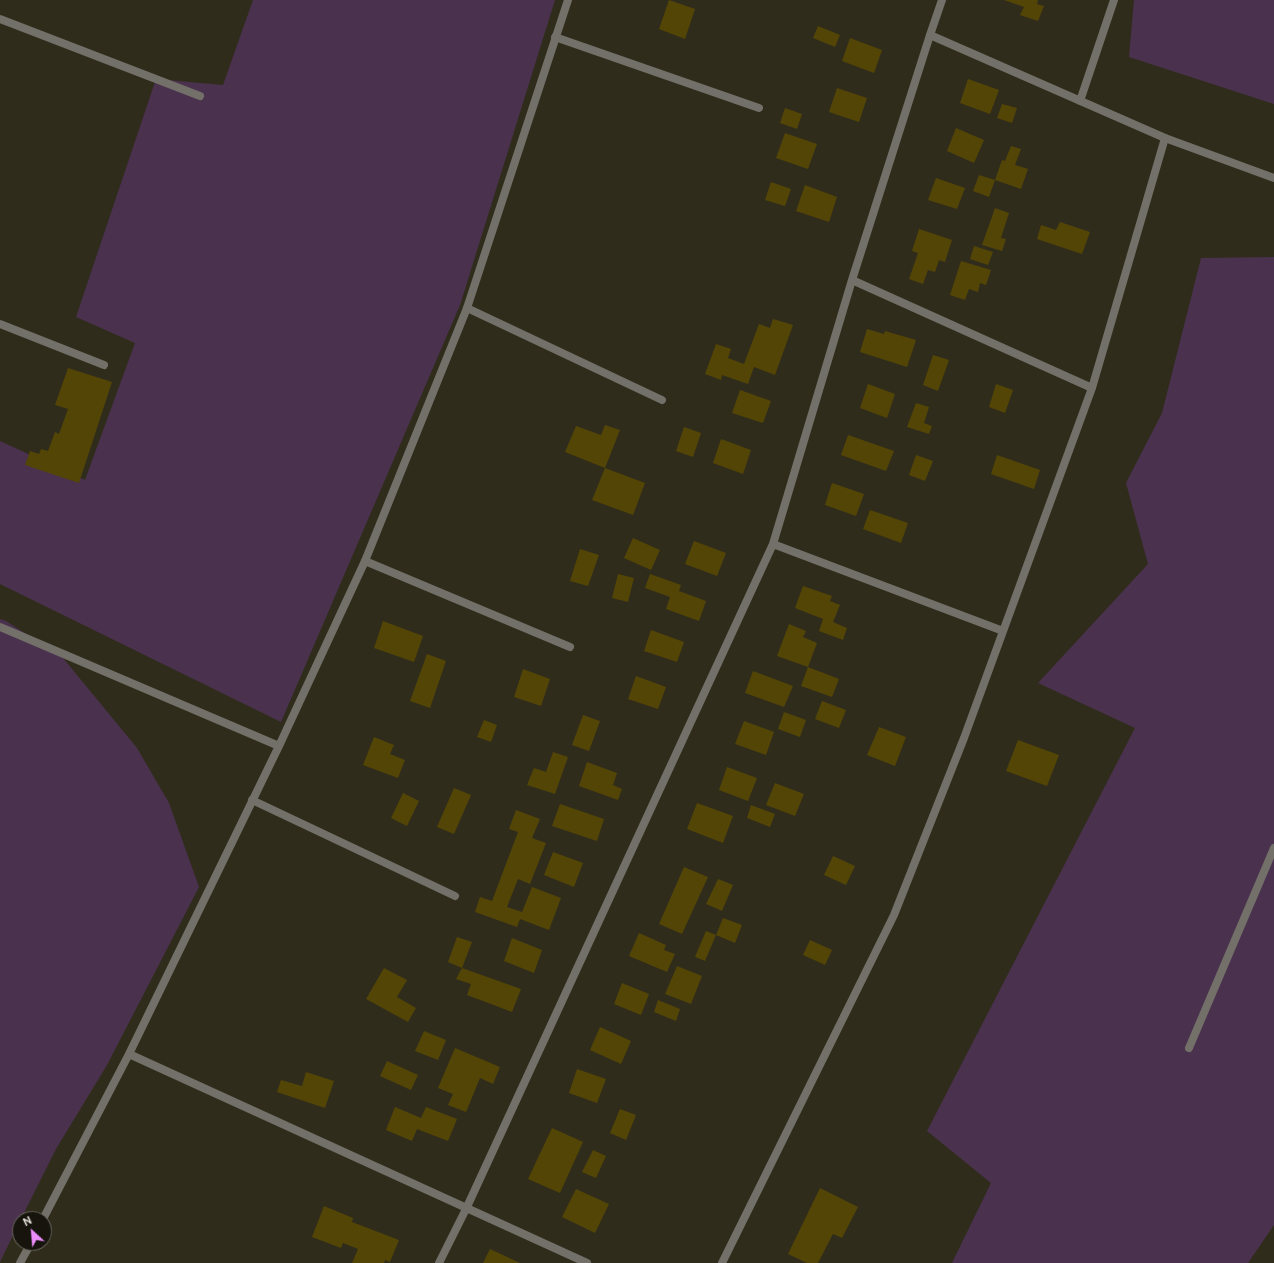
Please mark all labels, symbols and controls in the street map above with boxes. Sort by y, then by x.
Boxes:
north arrow [12,1211,52,1251]
text: N [21,1214,34,1228]

